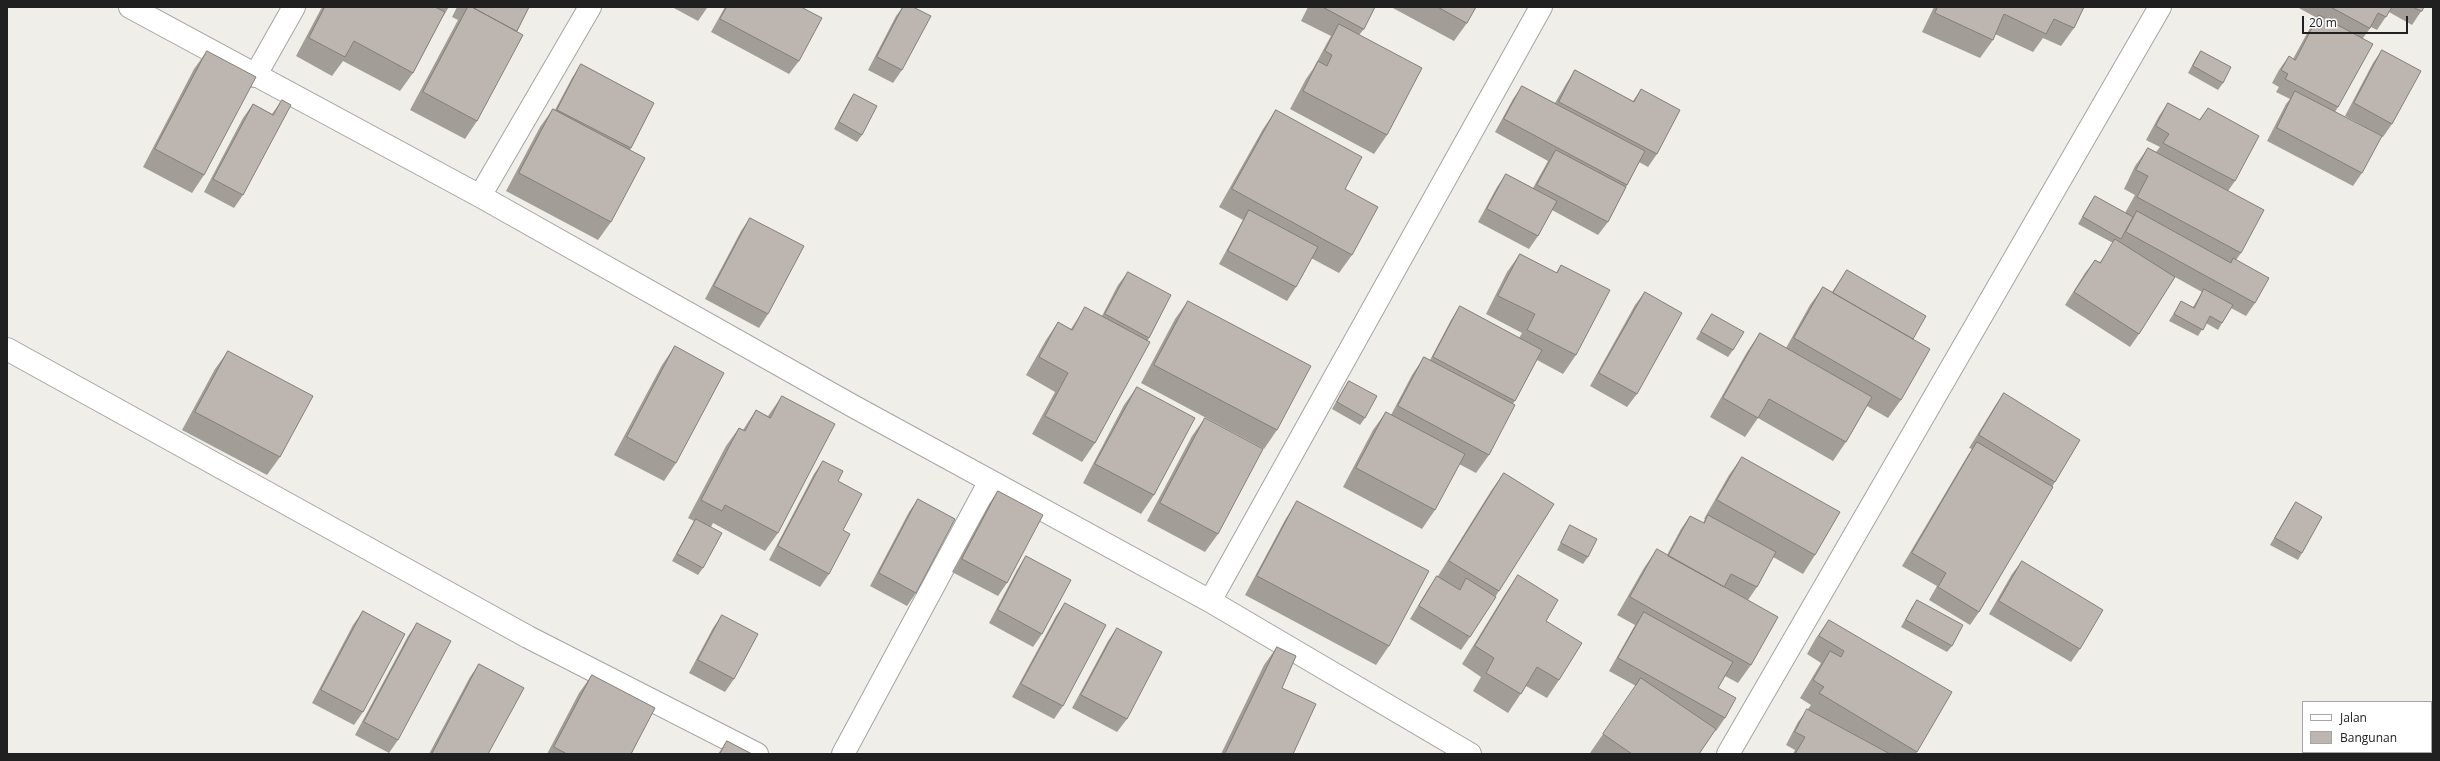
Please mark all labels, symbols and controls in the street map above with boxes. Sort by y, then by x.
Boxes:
scale bar [2304,8,2410,34]
text: 20 m [2309,14,2337,31]
legend [2302,701,2432,753]
text: Jalan [2340,709,2367,726]
text: Bangunan [2340,729,2397,746]

